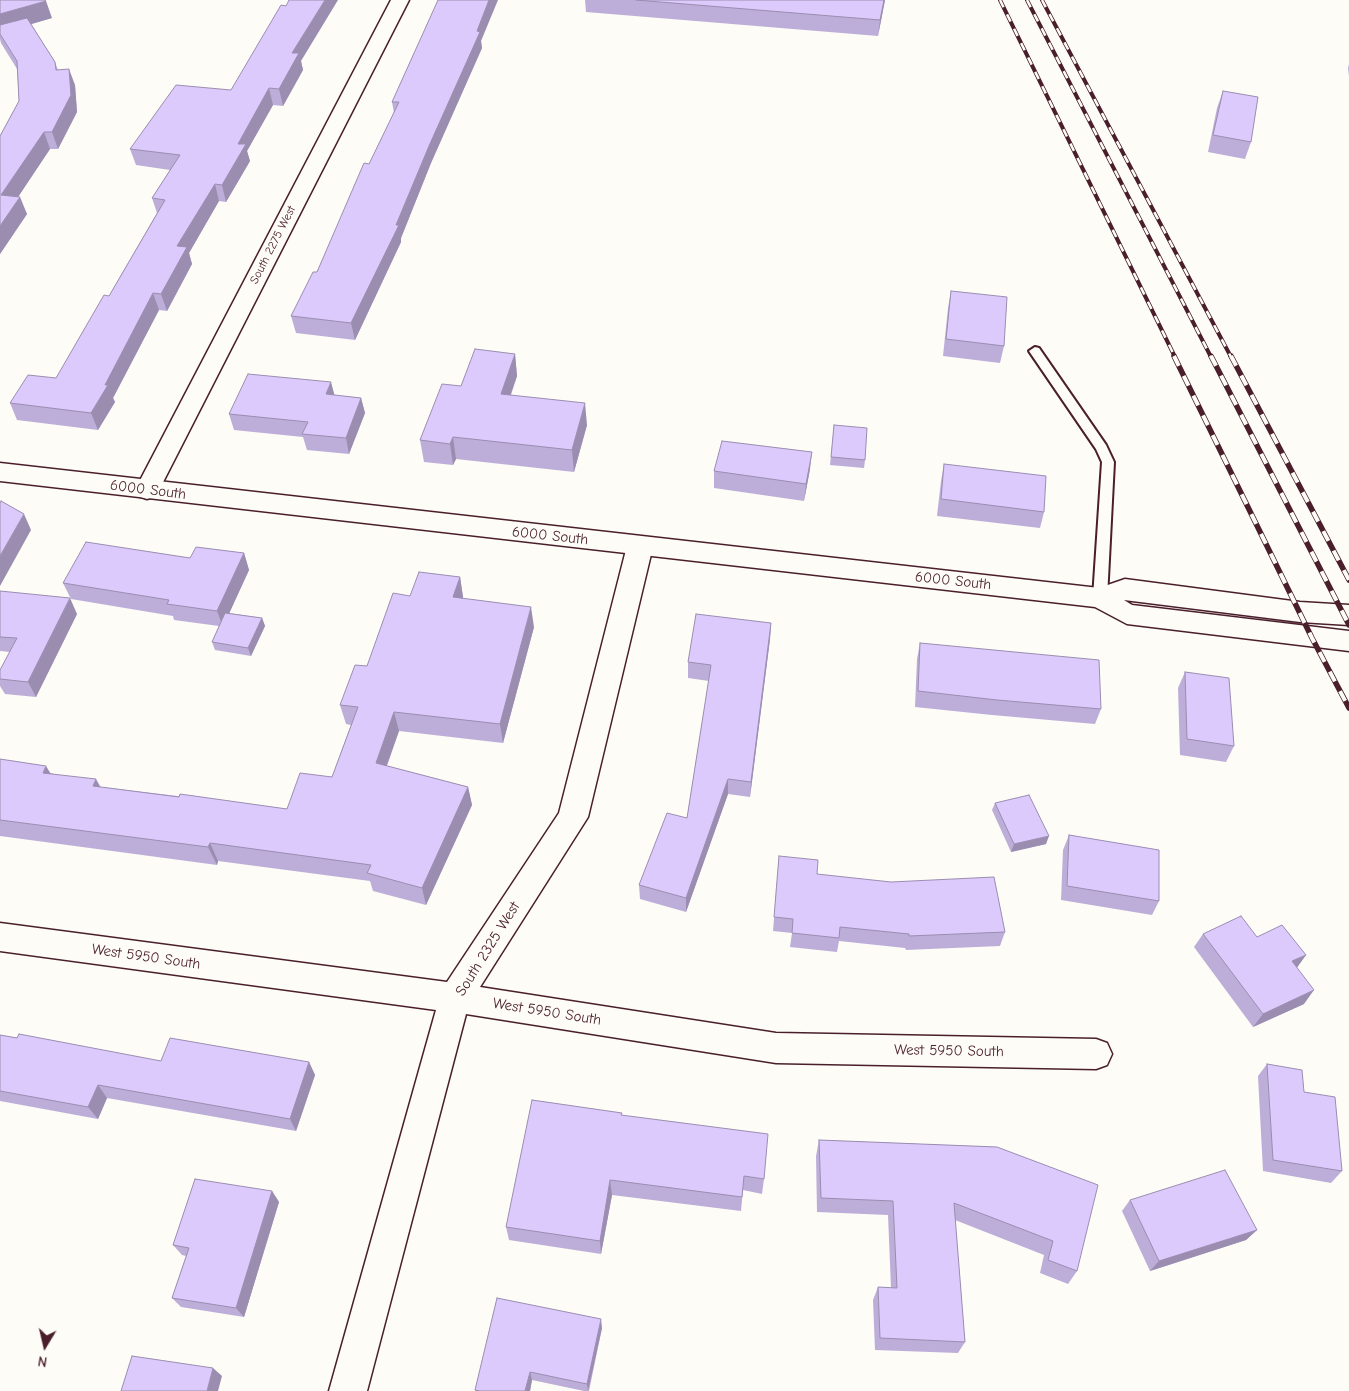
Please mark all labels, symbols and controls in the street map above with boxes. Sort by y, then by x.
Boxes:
street label: South 2275 West [247,204,299,286]
street label: 6000 South [109,476,187,504]
street label: 6000 South [511,523,589,549]
street label: 6000 South [914,568,992,594]
street label: South 2325 West [452,899,524,999]
street label: West 5950 South [90,940,202,974]
street label: West 5950 South [491,995,603,1029]
street label: West 5950 South [894,1041,1004,1061]
north arrow [20,1321,70,1371]
text: N [37,1352,48,1370]

